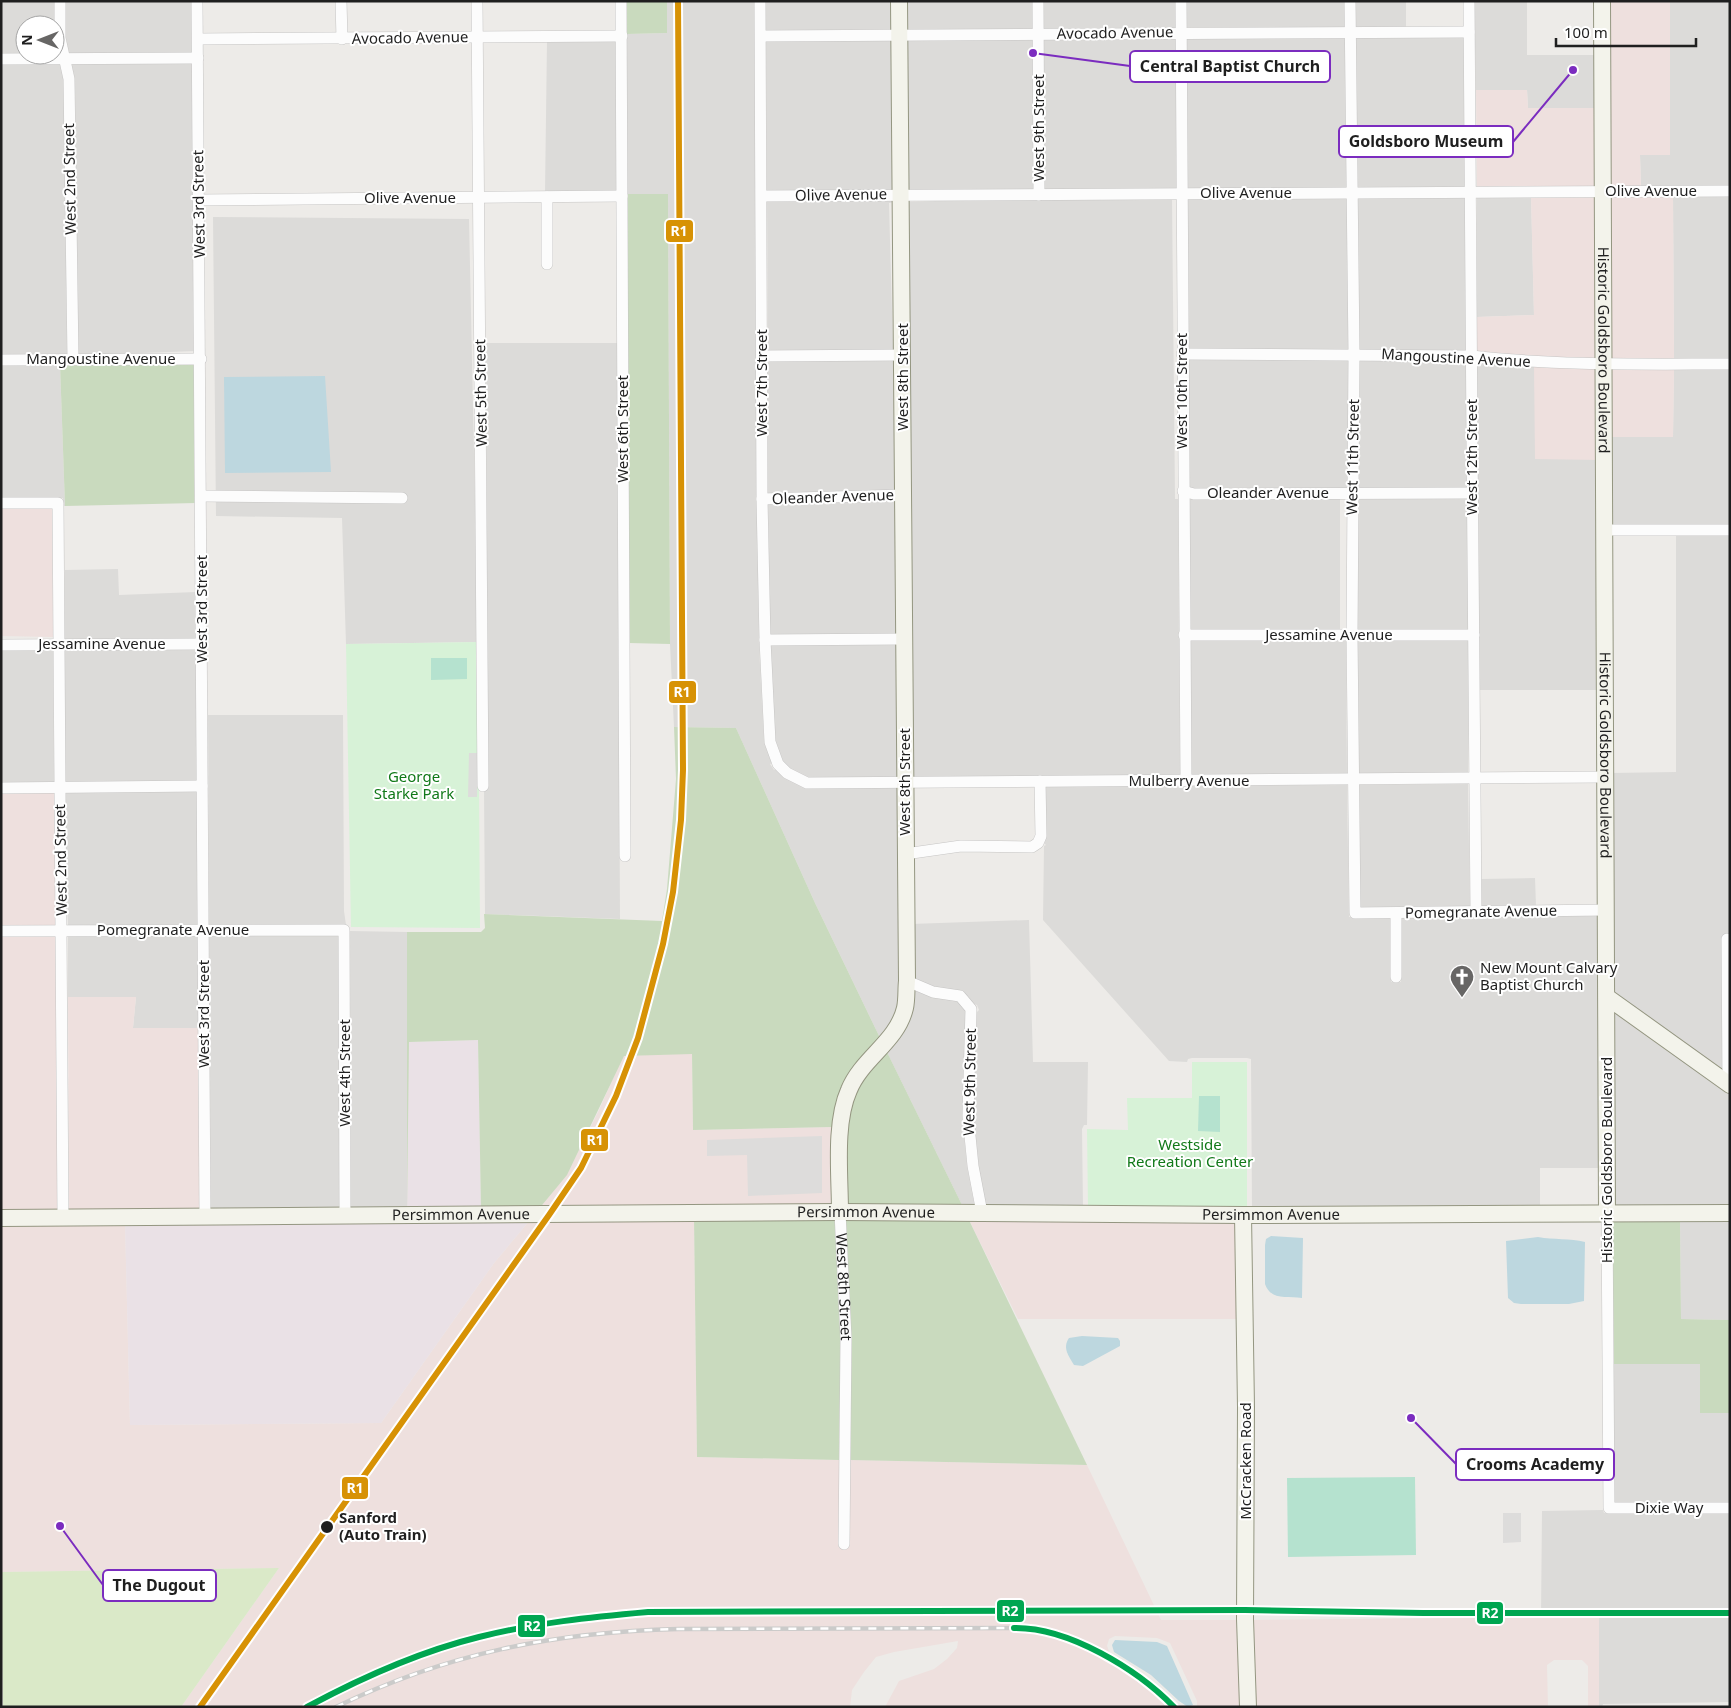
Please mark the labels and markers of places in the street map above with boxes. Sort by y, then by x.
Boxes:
callout: Central Baptist Church [1130,51,1330,82]
callout: Goldsboro Museum [1339,126,1513,157]
place label: New Mount Calvary Baptist Church [1480,957,1618,994]
church icon: New Mount Calvary Baptist Church [1449,964,1475,998]
callout: Crooms Academy [1456,1449,1614,1480]
place label: Sanford (Auto Train) [339,1507,427,1544]
marker: Sanford (Auto Train) [319,1519,335,1535]
callout: The Dugout [103,1570,216,1601]

